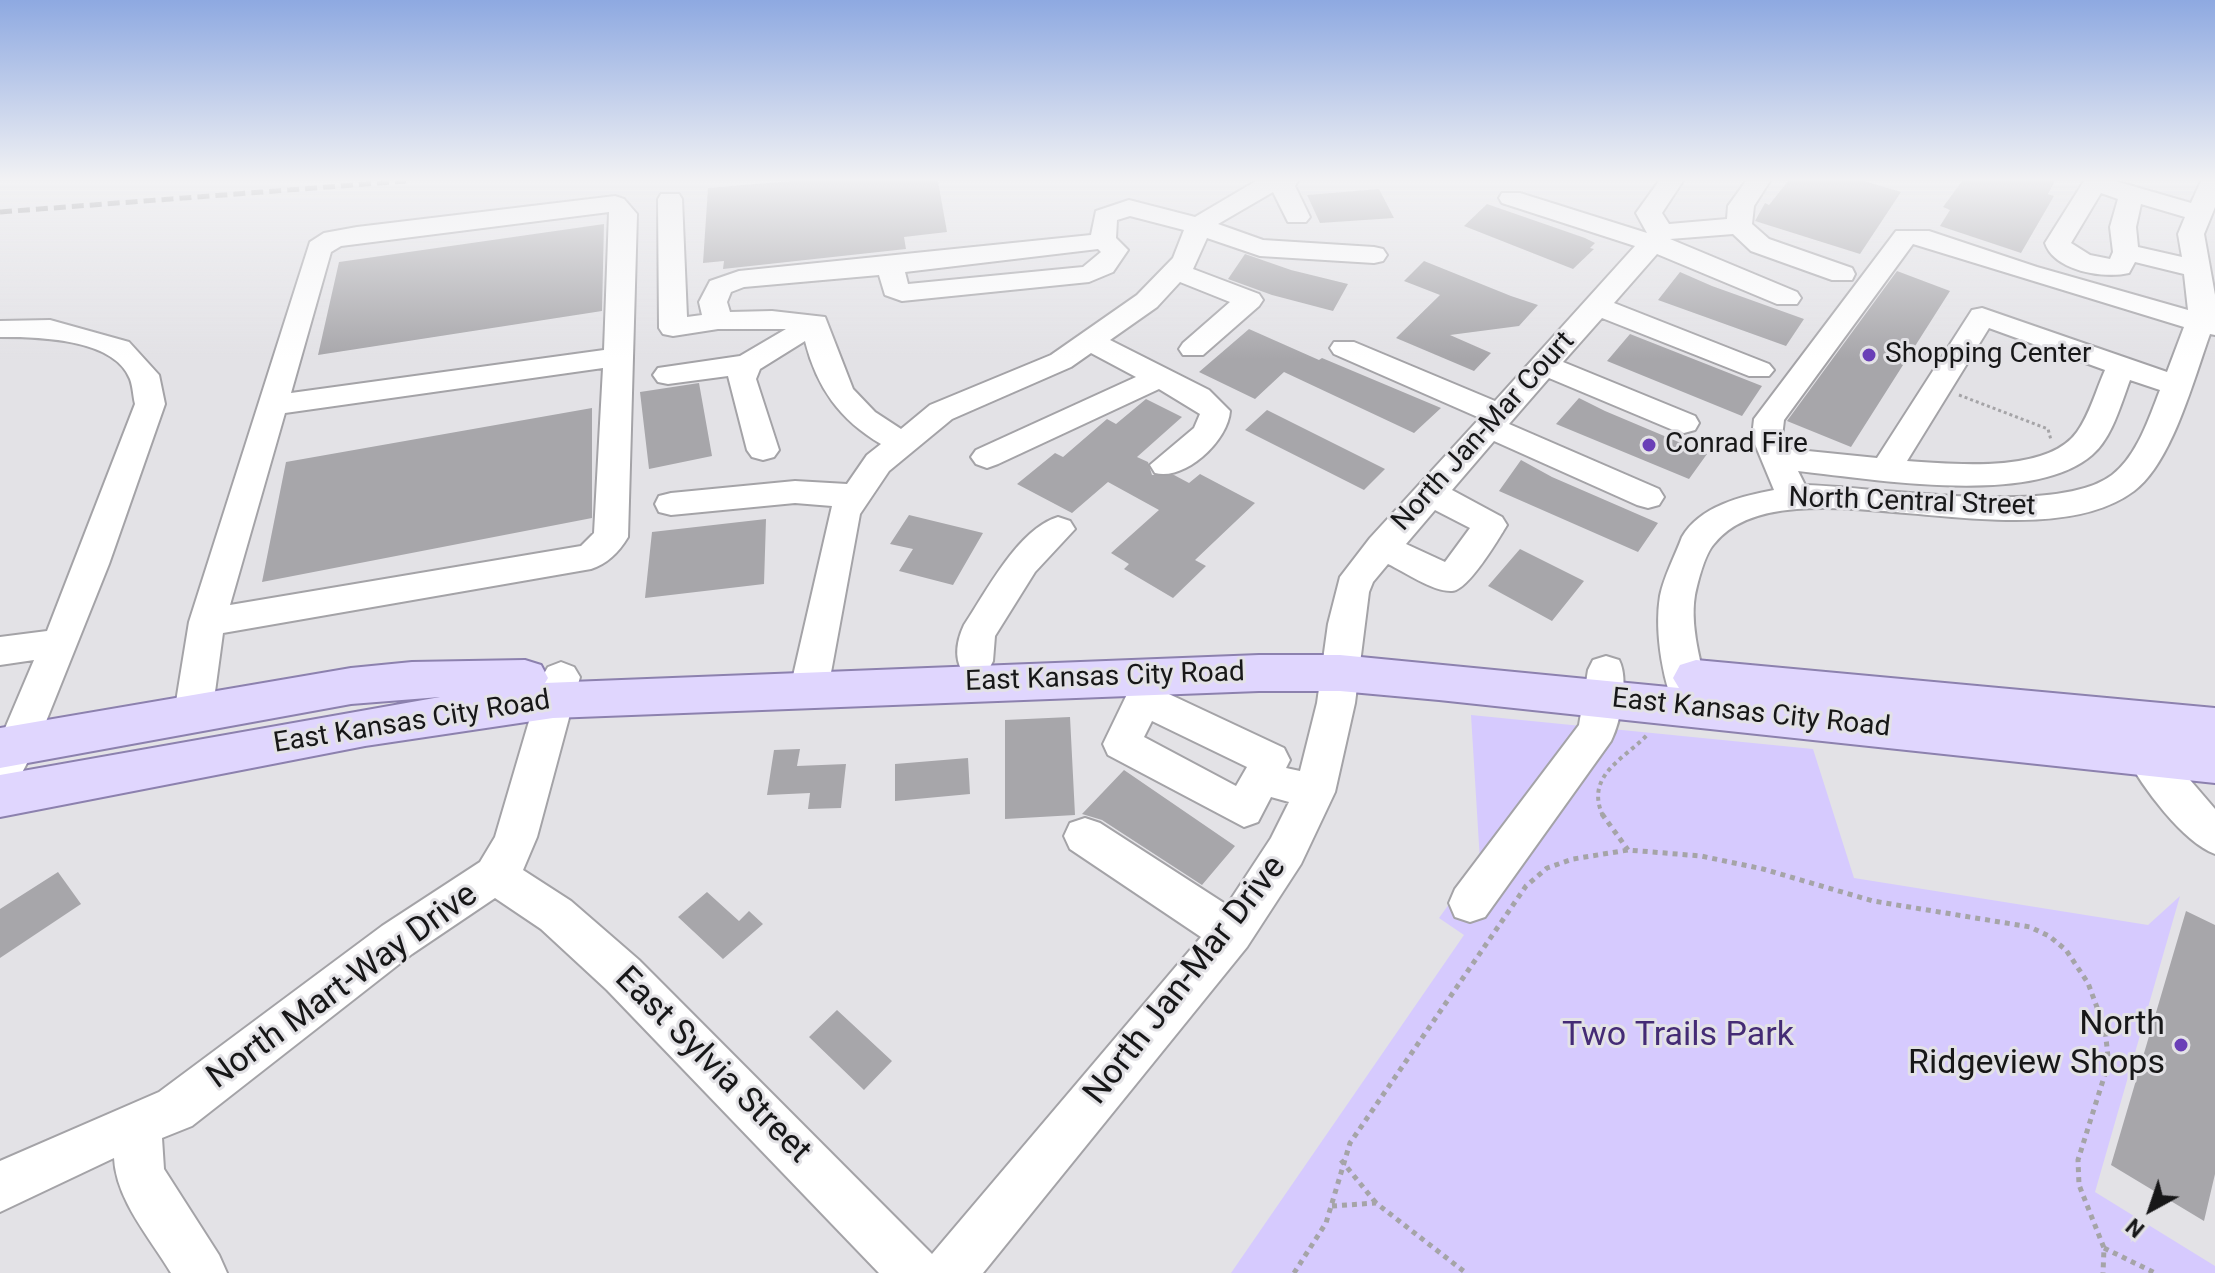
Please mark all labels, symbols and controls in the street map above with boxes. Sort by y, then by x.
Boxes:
street label: North Jan-Mar Court [1386,325,1582,539]
place label: Shopping Center [1885,338,2091,372]
marker: Shopping Center [1860,346,1878,364]
place label: Conrad Fire [1665,428,1808,462]
marker: Conrad Fire [1640,436,1658,454]
street label: North Central Street [1788,482,2036,524]
street label: East Kansas City Road [965,656,1245,700]
street label: East Kansas City Road [1610,683,1892,745]
street label: East Kansas City Road [271,685,553,761]
street label: North Jan-Mar Drive [1076,849,1296,1113]
street label: North Mart-Way Drive [200,875,486,1099]
street label: East Sylvia Street [605,959,819,1173]
place label: North Ridgeview Shops [1908,1005,2165,1084]
park label: Two Trails Park [1562,1016,1794,1056]
marker: North Ridgeview Shops [2172,1036,2190,1054]
north arrow [2111,1169,2191,1249]
text: N [2121,1213,2149,1242]

